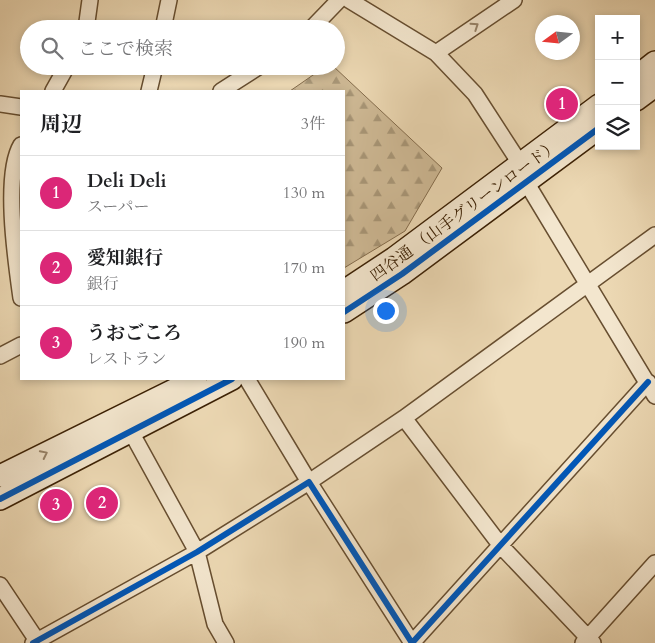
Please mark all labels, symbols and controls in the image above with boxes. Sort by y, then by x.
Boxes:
north arrow [535,15,580,60]
map controls [595,15,640,150]
button: + [595,15,640,60]
search box [20,20,345,75]
one-way arrow [469,23,479,32]
icon: search [38,34,66,62]
text: ここで検索 [78,36,173,62]
button: − [595,60,640,105]
pin: 1 [546,85,578,123]
button: layers [595,105,640,150]
text: 周辺 [40,110,82,139]
text: 3件 [301,113,325,135]
street label: 四谷通 （山手グリーンロード） [366,135,563,287]
text: Deli Deli [87,168,167,194]
text: 1 [52,182,60,204]
text: 130 m [283,182,325,204]
text: スーパー [87,196,149,218]
text: 愛知銀行 [87,245,163,271]
text: 2 [52,257,60,279]
text: 170 m [283,257,325,279]
text: 銀行 [87,273,119,295]
your location [373,298,399,324]
text: うおごころ [87,320,182,346]
text: 3 [52,332,60,354]
text: 190 m [283,332,325,354]
text: レストラン [87,348,167,370]
one-way arrow [39,450,48,460]
pin: 2 [86,484,118,522]
pin: 3 [40,486,72,524]

